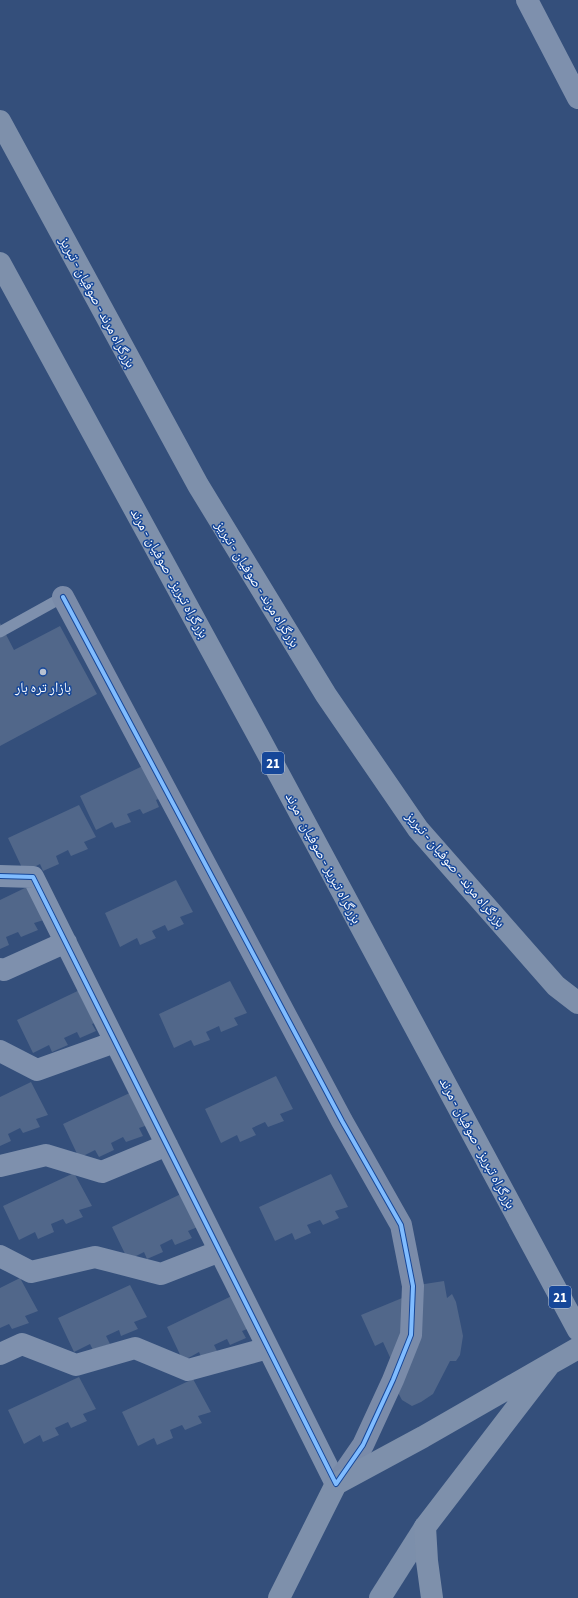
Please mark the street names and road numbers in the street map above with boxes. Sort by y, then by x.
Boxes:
street label: بزرگراه مرند - صوفیان - تبریز [54,232,140,372]
street label: بزرگراه تبریز - صوفیان - مرند [125,505,213,642]
street label: بزرگراه مرند - صوفیان - تبریز [209,517,304,652]
road number: 21 [262,752,284,774]
street label: بزرگراه تبریز - صوفیان - مرند [280,789,366,928]
street label: بزرگراه مرند - صوفیان - تبریز [400,807,510,932]
street label: بزرگراه تبریز - صوفیان - مرند [434,1074,520,1213]
road number: 21 [549,1286,571,1308]

